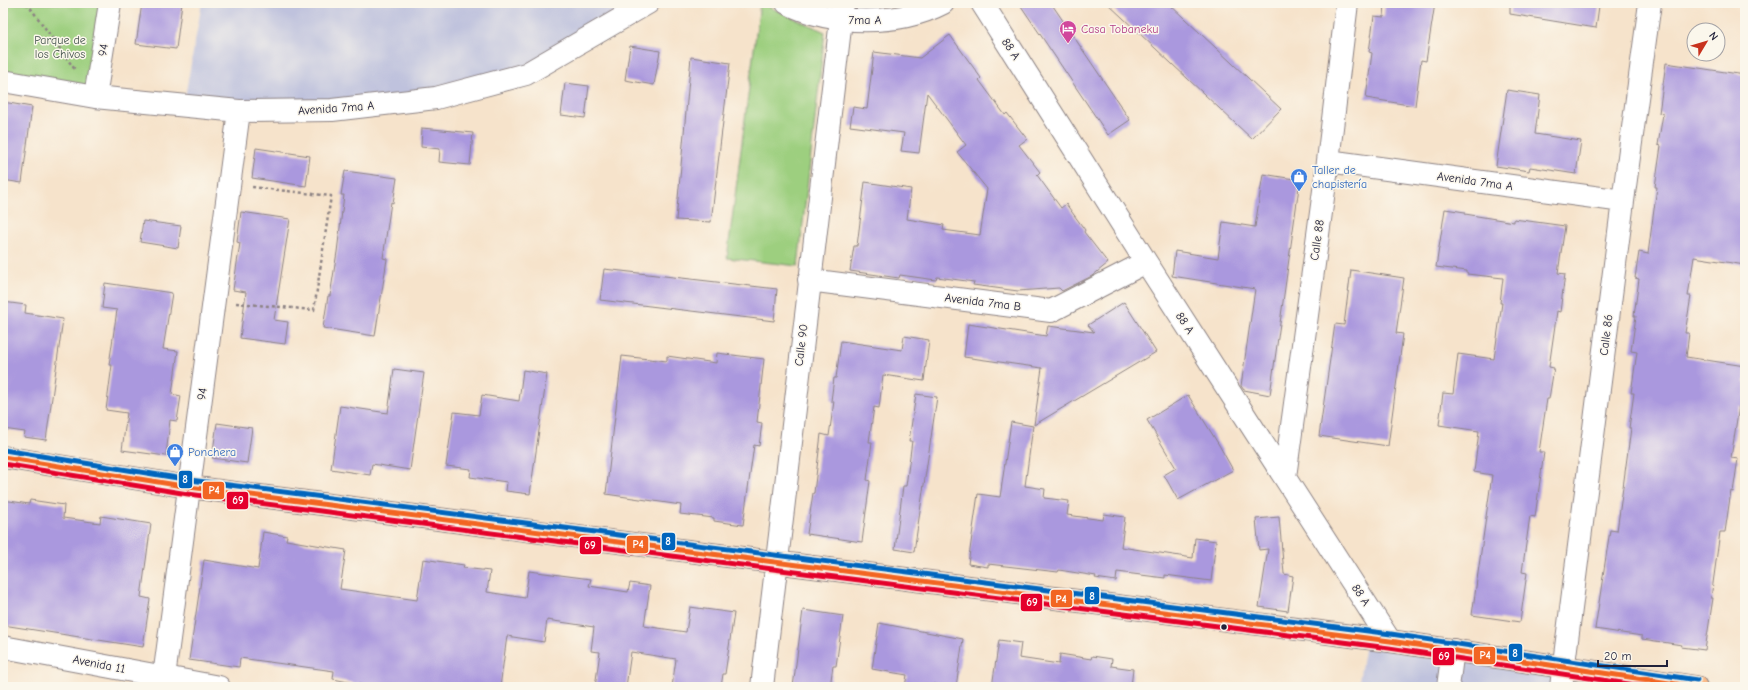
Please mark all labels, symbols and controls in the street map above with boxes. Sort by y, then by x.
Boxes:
street label: 7ma A [849,13,881,27]
hotel icon: Casa Tobaneku [1058,19,1078,44]
place label: Casa Tobaneku [1081,22,1158,36]
north arrow [1686,22,1726,62]
text: N [1706,29,1721,43]
park label: Parque de los Chivos [34,33,86,61]
street label: 88 A [999,35,1023,63]
street label: 94 [95,43,111,57]
street label: Avenida 7ma A [297,98,375,118]
place label: Taller de chapistería [1312,163,1367,191]
shop icon: Taller de chapistería [1289,167,1309,192]
street label: Avenida 7ma A [1436,169,1514,193]
street label: Calle 88 [1307,219,1327,261]
street label: Avenida 7ma B [944,290,1022,314]
street label: 88 A [1173,309,1197,337]
street label: Calle 86 [1597,314,1615,356]
street label: Calle 90 [791,323,811,367]
street label: 94 [194,387,210,401]
shop icon: Ponchera [165,442,185,467]
place label: Ponchera [188,445,236,459]
line badge: 8 [178,470,193,489]
text: 8 [182,473,188,486]
line badge: P4 [202,481,225,500]
text: P4 [208,484,220,497]
line badge: 69 [226,491,249,510]
text: 69 [232,494,244,507]
line badge: 8 [661,532,676,551]
line badge: P4 [626,535,649,554]
text: 8 [665,535,671,548]
line badge: 69 [579,536,602,555]
text: P4 [632,538,644,551]
text: 69 [584,539,596,552]
street label: 88 A [1349,581,1373,609]
line badge: 8 [1084,586,1100,605]
line badge: P4 [1050,589,1073,608]
text: 8 [1089,590,1095,603]
line badge: 69 [1020,593,1043,612]
text: P4 [1055,593,1067,606]
text: 69 [1026,596,1038,609]
unlabelled marker [1219,622,1229,632]
scale bar [1598,642,1667,668]
line badge: 8 [1508,643,1523,662]
line badge: P4 [1473,646,1496,665]
line badge: 69 [1432,647,1455,666]
text: 8 [1512,647,1518,660]
text: P4 [1479,649,1491,662]
text: 20 m [1604,649,1632,663]
text: 69 [1438,650,1450,663]
street label: Avenida 11 [72,652,127,676]

